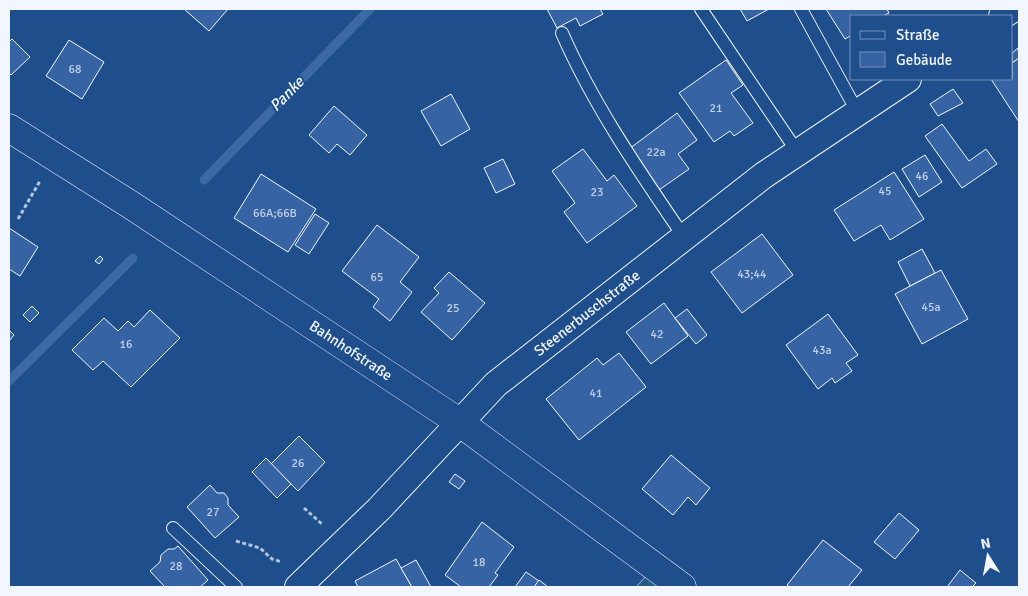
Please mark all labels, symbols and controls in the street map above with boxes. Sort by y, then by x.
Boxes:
legend [850,15,1013,80]
text: Straße [896,26,940,44]
text: Gebäude [896,51,952,69]
house number: 68 [69,62,81,77]
water label: Panke [265,71,309,116]
house number: 21 [710,101,722,116]
house number: 22a [646,145,666,160]
house number: 46 [916,169,928,184]
house number: 45 [879,184,891,199]
house number: 23 [591,185,603,200]
house number: 66A;66B [253,206,297,221]
street label: Steenerbuschstraße [530,266,644,360]
house number: 43;44 [737,267,767,282]
house number: 65 [371,270,383,285]
house number: 45a [921,300,941,315]
house number: 25 [447,301,459,316]
street label: Bahnhofstraße [306,317,396,384]
house number: 42 [651,327,663,342]
house number: 16 [120,337,132,352]
house number: 43a [812,343,832,358]
house number: 41 [590,386,602,401]
house number: 26 [292,456,304,471]
house number: 27 [207,505,219,520]
north arrow [963,531,1013,581]
text: N [979,534,992,553]
house number: 18 [473,555,485,570]
house number: 28 [170,559,182,574]

